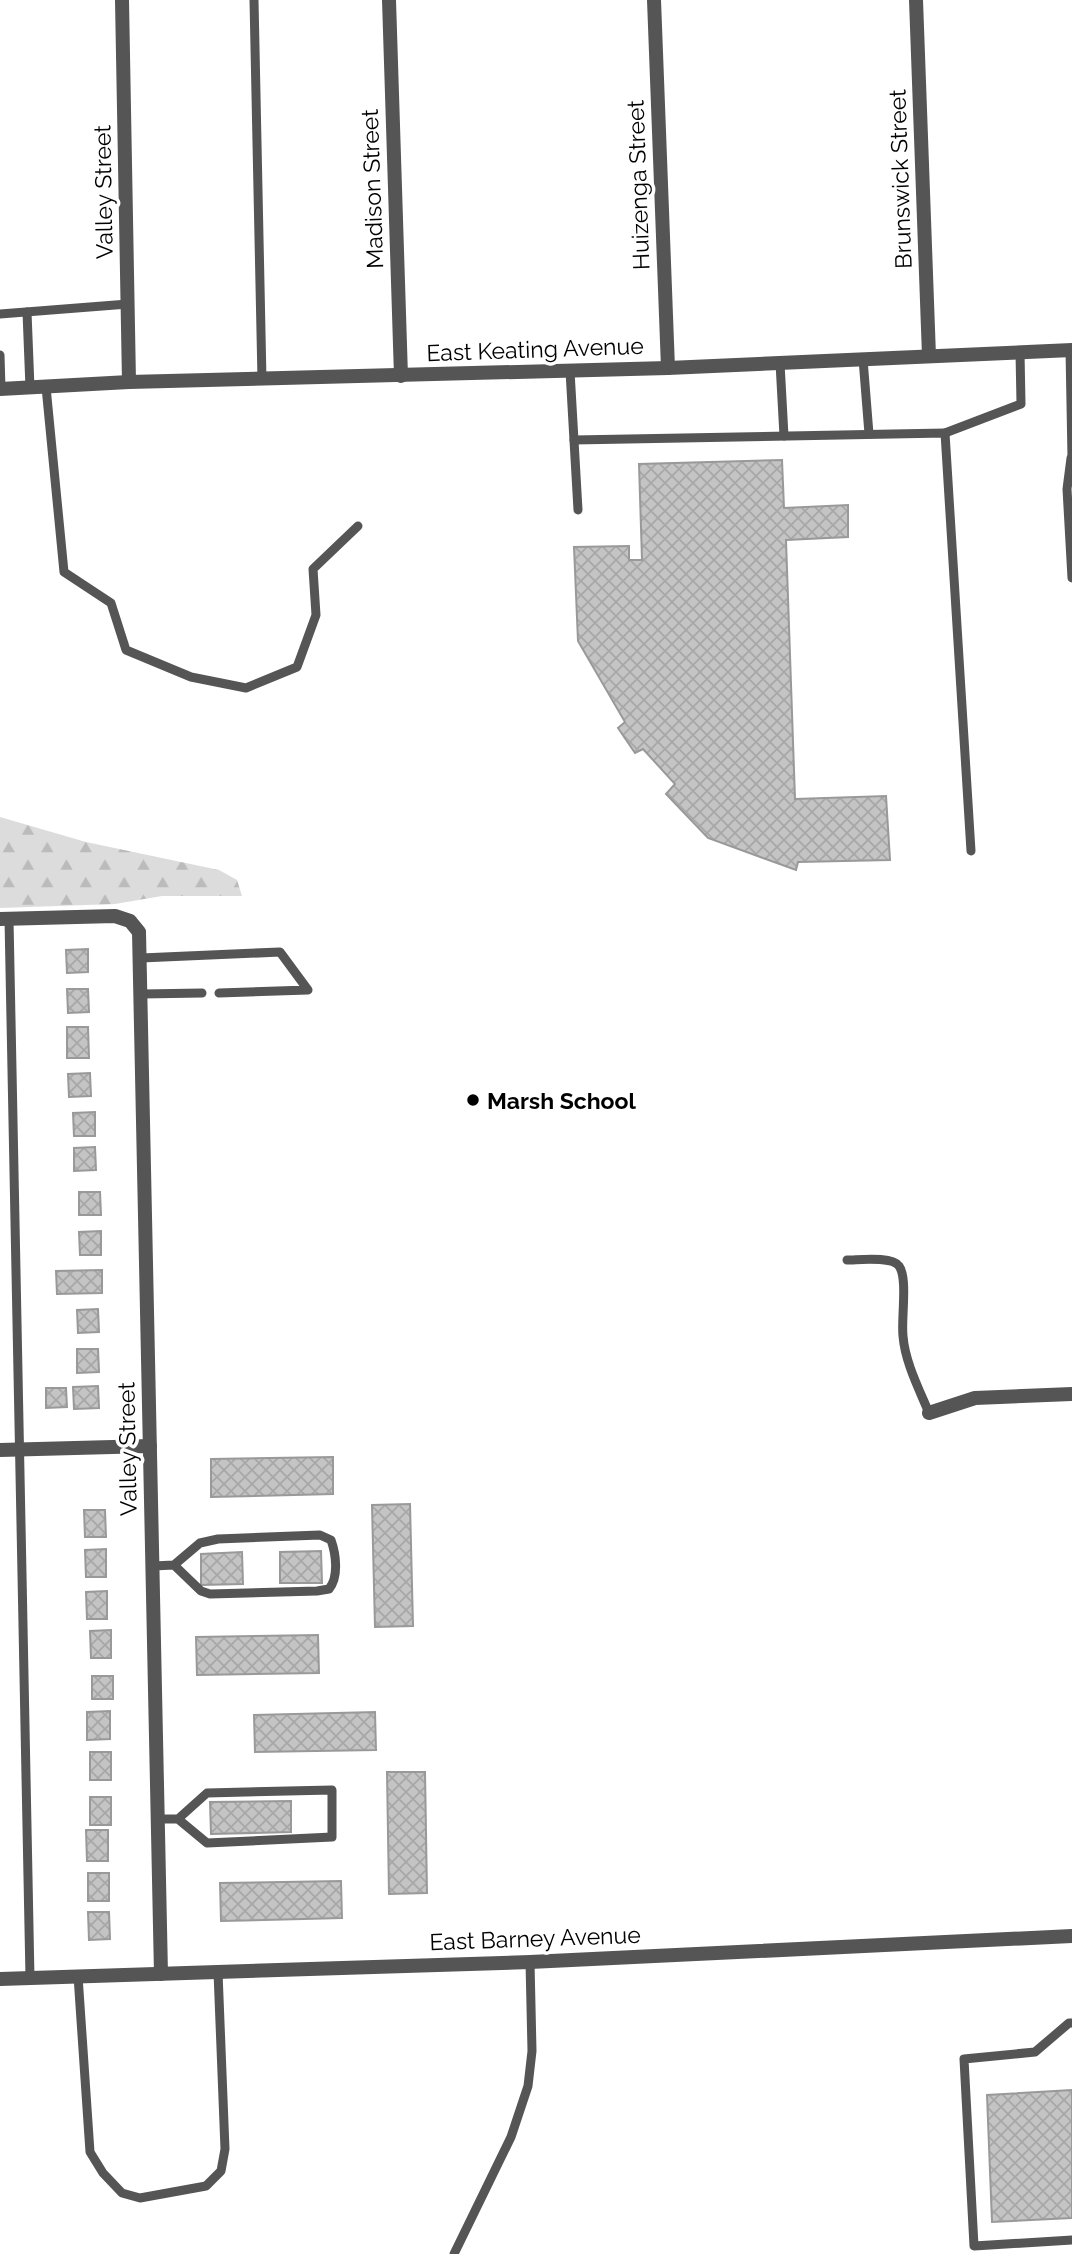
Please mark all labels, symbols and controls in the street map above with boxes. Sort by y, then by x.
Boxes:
street label: Brunswick Street [883,89,917,269]
street label: Huizenga Street [622,99,654,270]
street label: Madison Street [356,108,388,269]
street label: Valley Street [88,124,118,259]
street label: East Keating Avenue [426,332,644,366]
place label: Marsh School [487,1087,636,1114]
marker: Marsh School [465,1092,481,1108]
street label: Valley Street [112,1381,142,1516]
street label: East Barney Avenue [429,1921,641,1955]

